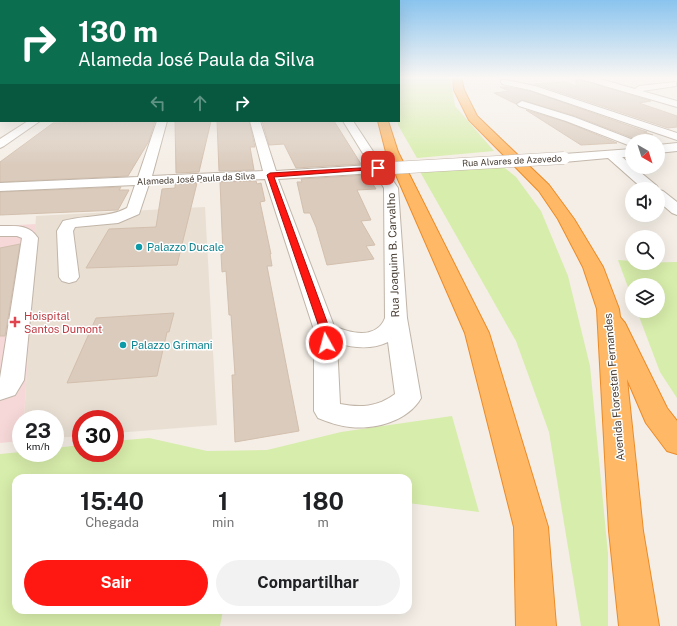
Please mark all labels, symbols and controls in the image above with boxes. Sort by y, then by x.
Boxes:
text: 130 m [78,15,158,48]
icon: right [12,16,64,68]
text: Alameda José Paula da Silva [78,49,314,70]
icon: left [147,92,169,114]
icon: ahead [189,92,211,114]
icon: right [231,92,253,114]
north arrow [625,134,665,174]
map controls [625,134,665,318]
pin [361,151,395,185]
street label: Rua Alvares de Azevedo [462,152,562,169]
icon: arrive [367,157,389,179]
street label: Alameda José Paula da Silva [137,170,255,187]
button: sound [625,182,665,222]
street label: Rua Joaquim B. Carvalho [385,192,401,318]
button: search [625,230,665,270]
place label: Palazzo Ducale [147,241,224,253]
marker: Palazzo Ducale [134,242,144,252]
button: layers [625,278,665,318]
place label: Hoispital Santos Dumont [24,310,102,335]
street label: Avenida Florestan Fernandes [602,312,626,461]
marker: Hoispital Santos Dumont [9,316,21,328]
position arrow [305,322,347,364]
place label: Palazzo Grimani [131,339,213,351]
marker: Palazzo Grimani [118,340,128,350]
speed limit sign: 30 [72,410,124,462]
text: 23 [25,419,51,443]
text: km/h [26,440,50,452]
text: 15:40 [80,487,144,515]
text: 1 [218,487,228,515]
text: 180 [302,487,344,515]
text: Chegada [85,515,139,530]
text: min [212,515,234,530]
text: m [317,515,329,530]
button: Sair [24,560,208,606]
button: Compartilhar [216,560,400,606]

